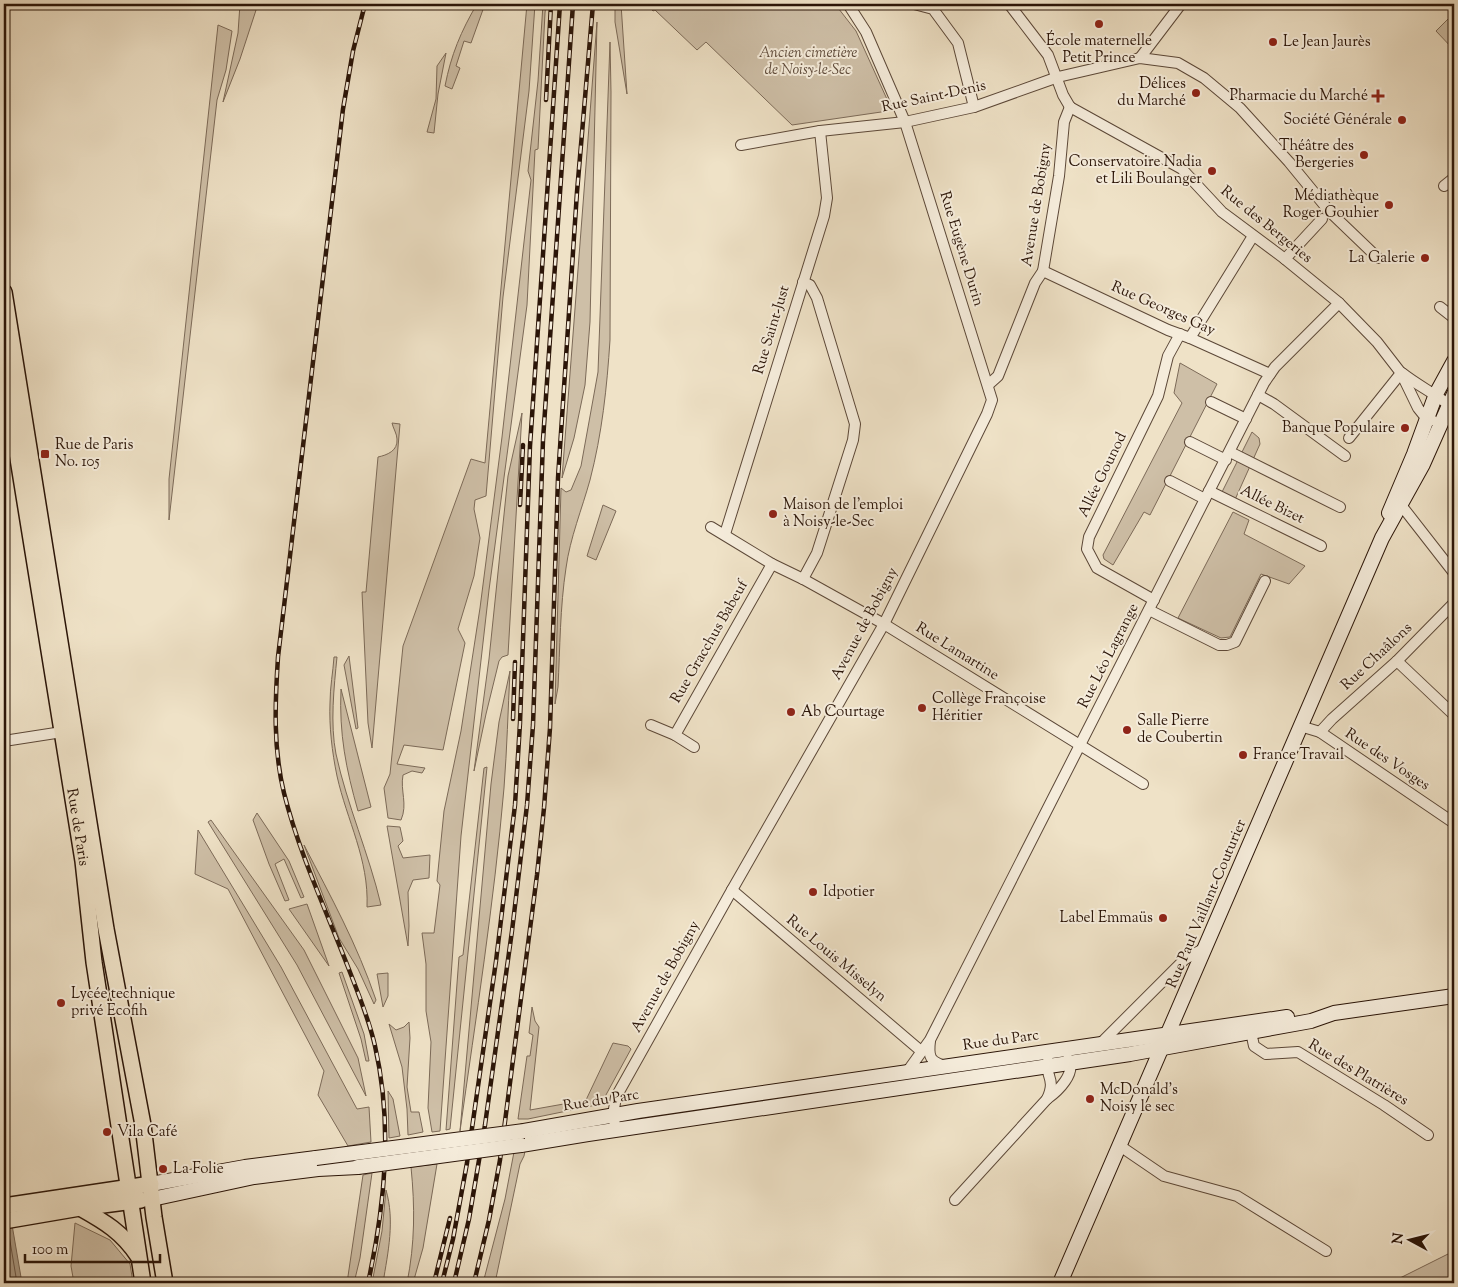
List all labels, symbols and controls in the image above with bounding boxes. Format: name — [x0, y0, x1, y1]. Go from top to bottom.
marker: École maternelle Petit Prince — [1093, 18, 1105, 30]
place label: École maternelle Petit Prince — [1046, 30, 1152, 69]
place label: Le Jean Jaurès — [1283, 32, 1371, 53]
marker: Le Jean Jaurès — [1267, 36, 1279, 48]
park label: Ancien cimetière de Noisy-le-Sec — [759, 43, 857, 81]
place label: Délices du Marché — [1117, 74, 1186, 112]
street label: Rue Saint-Denis — [880, 76, 988, 118]
place label: Pharmacie du Marché — [1230, 86, 1368, 107]
marker: Délices du Marché — [1190, 87, 1202, 99]
marker: Pharmacie du Marché — [1372, 90, 1384, 102]
place label: Société Générale — [1283, 110, 1392, 131]
marker: Société Générale — [1396, 114, 1408, 126]
place label: Théâtre des Bergeries — [1279, 136, 1354, 174]
street label: Avenue de Bobigny — [1017, 141, 1057, 268]
marker: Théâtre des Bergeries — [1358, 149, 1370, 161]
place label: Conservatoire Nadia et Lili Boulanger — [1069, 152, 1202, 190]
marker: Conservatoire Nadia et Lili Boulanger — [1206, 165, 1218, 177]
street label: Rue des Bergeries — [1216, 181, 1316, 269]
place label: Médiathèque Roger Gouhier — [1283, 186, 1379, 224]
street label: Rue Eugène Durin — [934, 189, 989, 309]
marker: Médiathèque Roger Gouhier — [1383, 199, 1395, 211]
place label: La Galerie — [1349, 248, 1415, 269]
marker: La Galerie — [1419, 252, 1431, 264]
street label: Rue Georges Gay — [1108, 277, 1219, 342]
street label: Rue Saint-Just — [749, 283, 795, 377]
place label: Banque Populaire — [1282, 418, 1395, 439]
marker: Banque Populaire — [1399, 422, 1411, 434]
street label: Allée Gounod — [1073, 429, 1133, 521]
place label: Rue de Paris No. 105 — [55, 435, 134, 473]
marker: Rue de Paris No. 105 — [39, 448, 51, 460]
street label: Allée Bizet — [1236, 480, 1308, 530]
place label: Maison de l'emploi à Noisy-le-Sec — [783, 495, 903, 533]
marker: Maison de l'emploi à Noisy-le-Sec — [767, 508, 779, 520]
street label: Avenue de Bobigny — [826, 563, 904, 684]
street label: Rue Gracchus Babeuf — [666, 576, 754, 707]
street label: Rue Léo Lagrange — [1074, 600, 1144, 712]
street label: Rue Lamartine — [911, 618, 1003, 686]
street label: Rue Chaâlons — [1337, 618, 1417, 696]
place label: Collège Françoise Héritier — [932, 689, 1046, 727]
place label: Ab Courtage — [801, 702, 885, 723]
marker: Collège Françoise Héritier — [916, 702, 928, 714]
marker: Ab Courtage — [785, 706, 797, 718]
place label: Salle Pierre de Coubertin — [1137, 711, 1223, 749]
marker: Salle Pierre de Coubertin — [1121, 724, 1133, 736]
street label: Rue des Vosges — [1340, 724, 1434, 796]
place label: France Travail — [1253, 745, 1344, 766]
marker: France Travail — [1237, 749, 1249, 761]
street label: Rue de Paris — [61, 787, 94, 867]
street label: Rue Paul Vaillant-Couturier — [1162, 816, 1252, 992]
place label: Idpotier — [823, 882, 875, 903]
marker: Idpotier — [807, 886, 819, 898]
place label: Label Emmaüs — [1060, 908, 1153, 929]
street label: Rue Louis Misselyn — [781, 911, 891, 1007]
marker: Label Emmaüs — [1157, 912, 1169, 924]
street label: Avenue de Bobigny — [627, 917, 706, 1037]
place label: Lycée technique privé Ecofih — [71, 984, 175, 1022]
marker: Lycée technique privé Ecofih — [55, 997, 67, 1009]
street label: Rue du Parc — [962, 1025, 1041, 1057]
street label: Rue des Platrières — [1304, 1035, 1412, 1111]
place label: McDonald's Noisy le sec — [1100, 1080, 1178, 1118]
street label: Rue du Parc — [561, 1085, 641, 1117]
marker: McDonald's Noisy le sec — [1084, 1093, 1096, 1105]
place label: Vila Café — [117, 1122, 177, 1143]
marker: Vila Café — [101, 1126, 113, 1138]
place label: La Folie — [173, 1159, 224, 1180]
marker: La Folie — [157, 1163, 169, 1175]
north arrow — [1386, 1214, 1436, 1264]
scale bar — [25, 1232, 160, 1264]
text: N — [1388, 1232, 1410, 1245]
text: 100 m — [32, 1240, 69, 1261]

